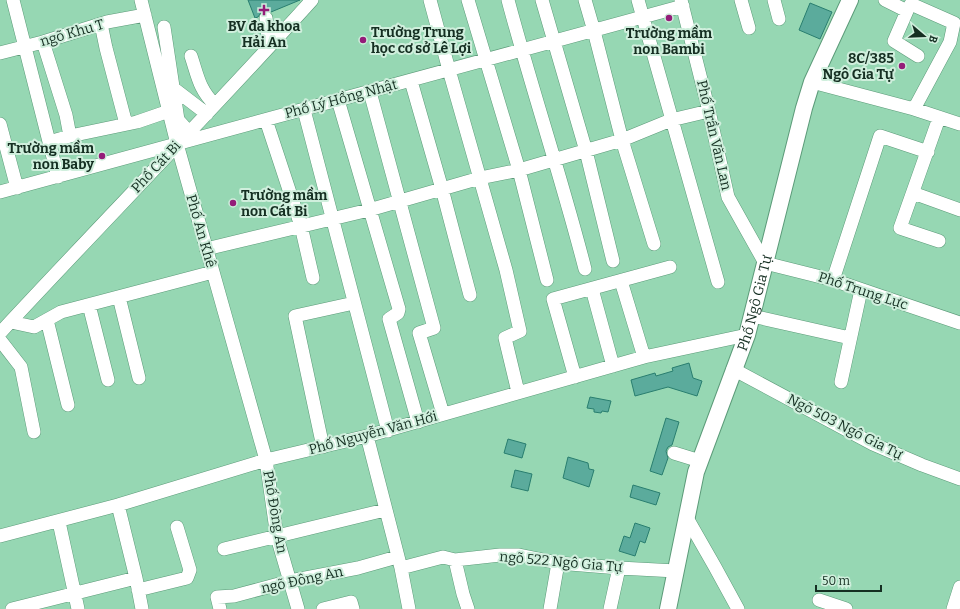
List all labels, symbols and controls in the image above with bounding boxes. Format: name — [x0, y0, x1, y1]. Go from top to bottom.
marker: BV đa khoa Hải An — [258, 4, 270, 16]
marker: Trường mầm non Bambi — [664, 13, 674, 23]
street label: ngõ Khu T — [38, 16, 106, 50]
north arrow — [904, 16, 944, 56]
place label: BV đa khoa Hải An — [228, 18, 300, 51]
place label: Trường Trung học cơ sở Lê Lợi — [371, 24, 472, 57]
place label: Trường mầm non Bambi — [626, 24, 713, 58]
text: B — [926, 34, 940, 45]
marker: Trường Trung học cơ sở Lê Lợi — [358, 35, 368, 45]
place label: 8C/385 Ngô Gia Tự — [823, 50, 895, 83]
marker: 8C/385 Ngô Gia Tự — [897, 61, 907, 71]
street label: Phố Lý Hồng Nhật — [283, 75, 399, 122]
street label: Phố Trần Văn Lan — [693, 78, 736, 192]
street label: Phố Cát Bi — [127, 137, 184, 197]
place label: Trường mầm non Baby — [8, 139, 95, 173]
marker: Trường mầm non Baby — [97, 151, 107, 161]
place label: Trường mầm non Cát Bi — [241, 186, 328, 220]
street label: Phố An Khê — [182, 192, 221, 270]
marker: Trường mầm non Cát Bi — [228, 198, 238, 208]
street label: Phố Ngô Gia Tự — [733, 253, 775, 353]
street label: Phố Trung Lực — [816, 268, 910, 314]
street label: Ngõ 503 Ngô Gia Tự — [784, 390, 906, 464]
street label: Phố Nguyễn Văn Hới — [307, 407, 439, 458]
street label: Phố Đông An — [259, 469, 292, 555]
street label: ngõ 522 Ngô Gia Tự — [499, 548, 623, 576]
street label: ngõ Đông An — [259, 563, 345, 597]
scale bar — [816, 567, 881, 593]
text: 50 m — [822, 574, 851, 588]

